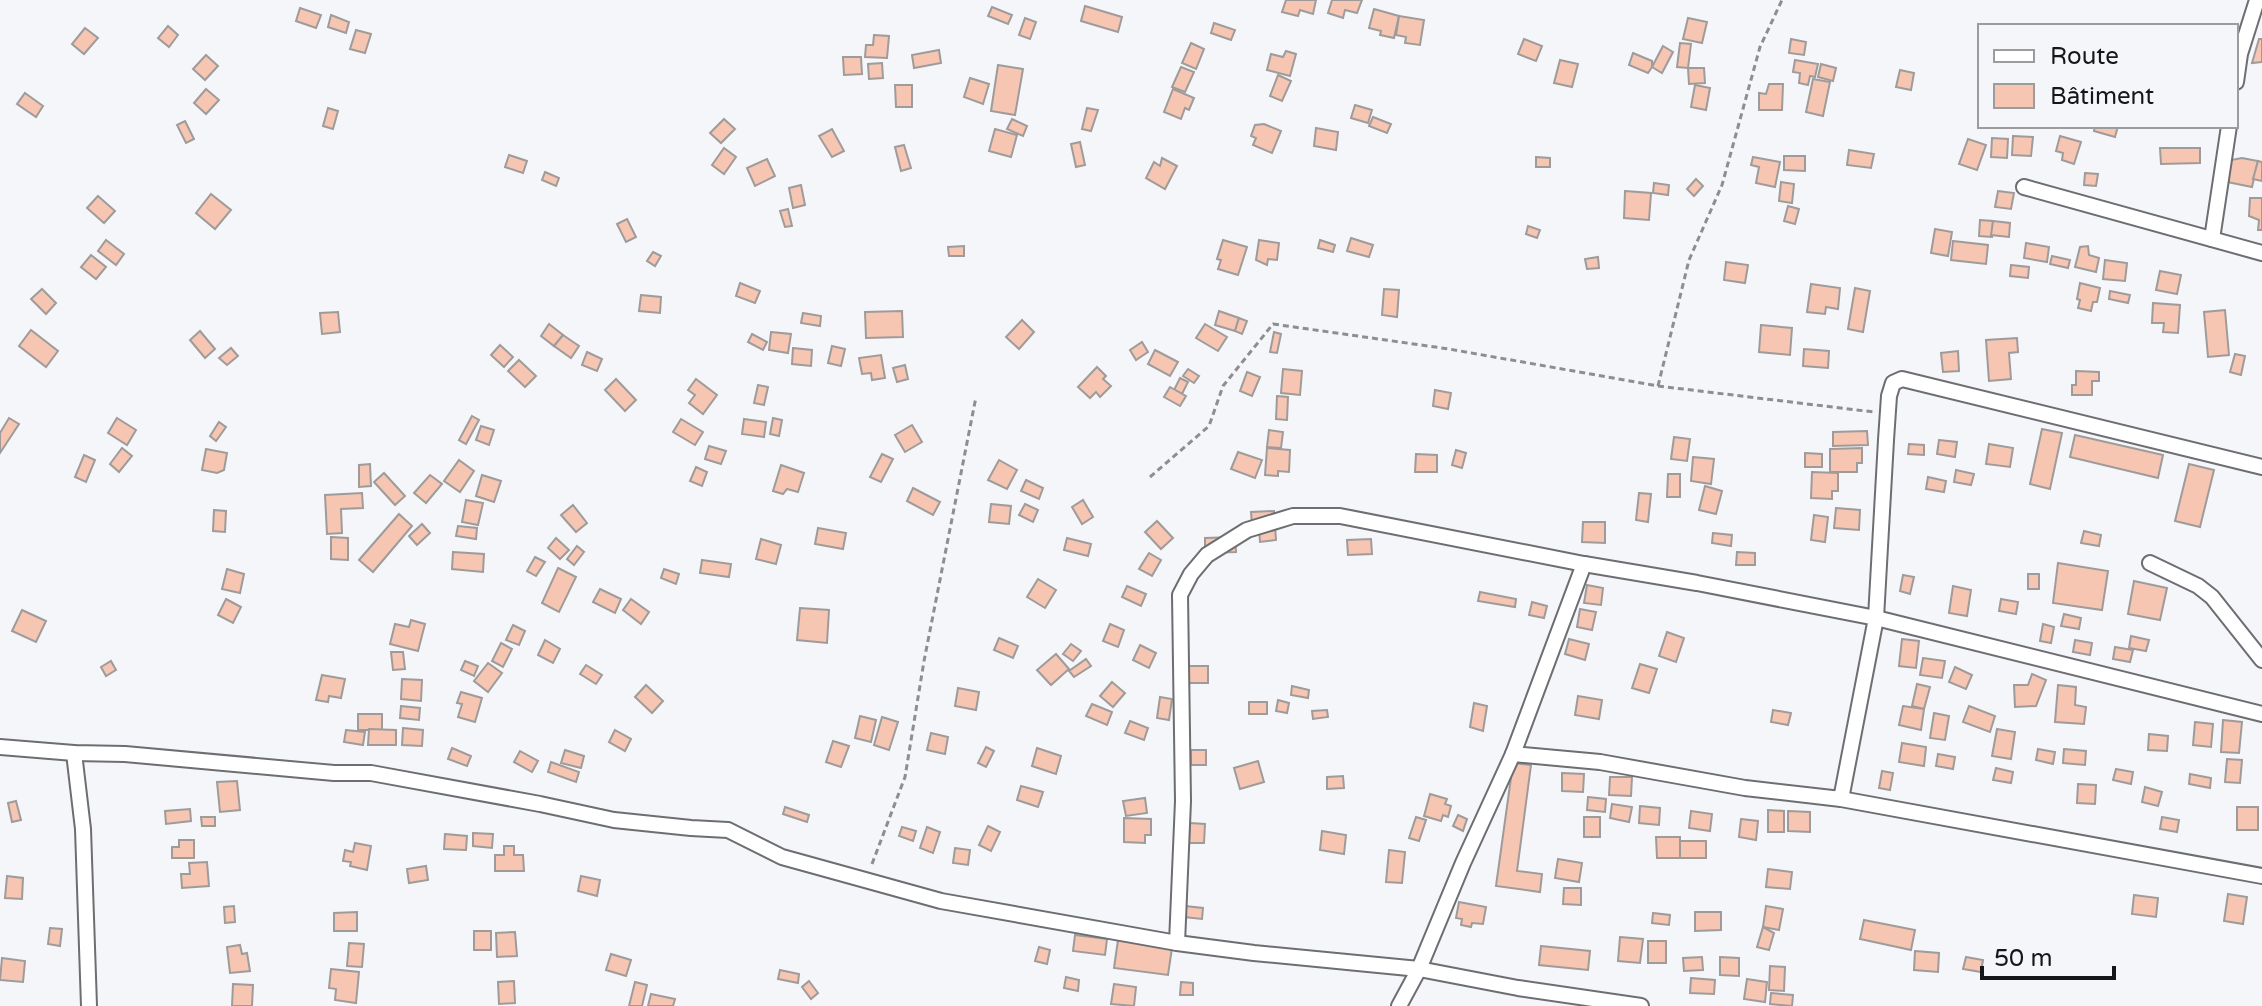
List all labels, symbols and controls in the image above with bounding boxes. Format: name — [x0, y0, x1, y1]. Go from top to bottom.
legend — [1978, 24, 2238, 128]
text: Route — [2050, 42, 2119, 71]
text: Bâtiment — [2050, 82, 2154, 111]
scale bar — [1982, 930, 2114, 980]
text: 50 m — [1994, 944, 2052, 973]

